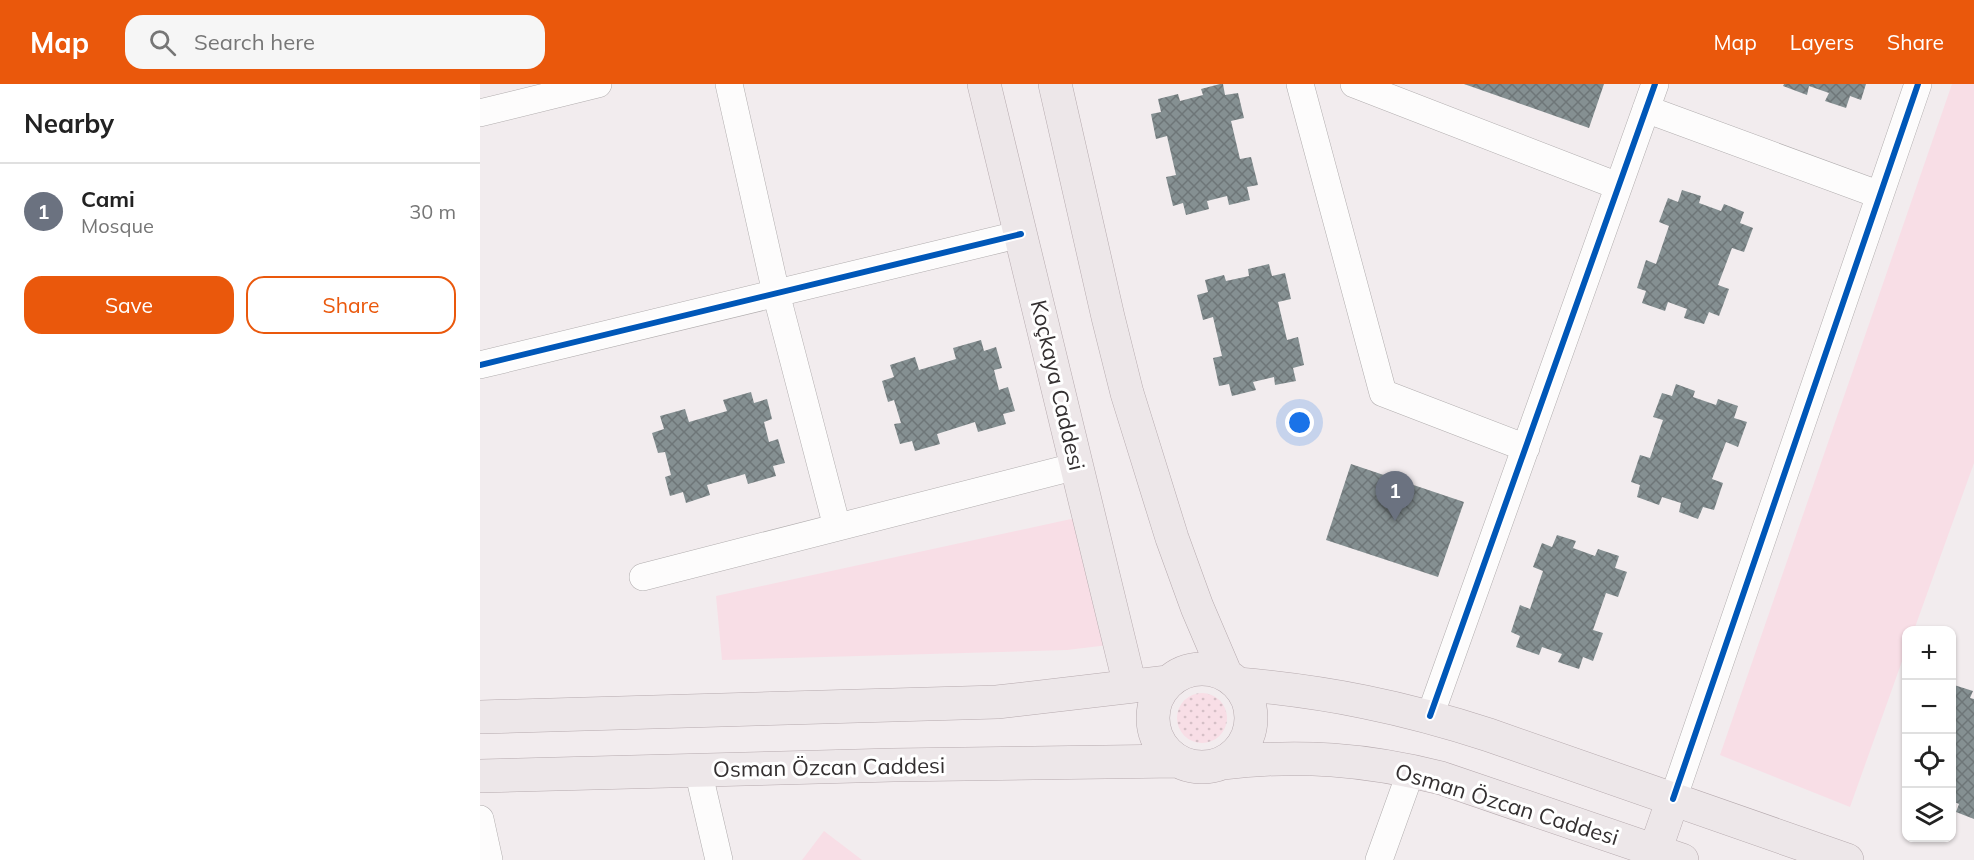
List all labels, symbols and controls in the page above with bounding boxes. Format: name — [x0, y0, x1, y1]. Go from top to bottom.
search box — [125, 15, 545, 69]
text: Map — [30, 25, 89, 60]
icon: search — [146, 26, 179, 59]
text: Search here — [194, 28, 315, 56]
text: Map — [1714, 29, 1757, 55]
text: Layers — [1790, 29, 1854, 55]
text: Share — [1887, 29, 1944, 55]
text: Nearby — [24, 107, 114, 140]
text: Cami — [81, 185, 135, 213]
text: 1 — [38, 199, 50, 224]
text: 30 m — [409, 199, 456, 224]
text: Mosque — [81, 213, 154, 238]
button: Save — [24, 276, 234, 334]
button: Share — [246, 276, 456, 334]
street label: Koçkaya Caddesi — [1025, 297, 1091, 473]
your location — [1285, 408, 1314, 437]
pin: 1 — [1376, 472, 1414, 521]
map controls — [1902, 626, 1956, 842]
button: + — [1902, 626, 1956, 680]
button: − — [1902, 680, 1956, 734]
button: locate — [1902, 734, 1956, 788]
street label: Osman Özcan Caddesi — [713, 751, 945, 783]
street label: Osman Özcan Caddesi — [1392, 757, 1622, 851]
button: layers — [1902, 788, 1956, 842]

